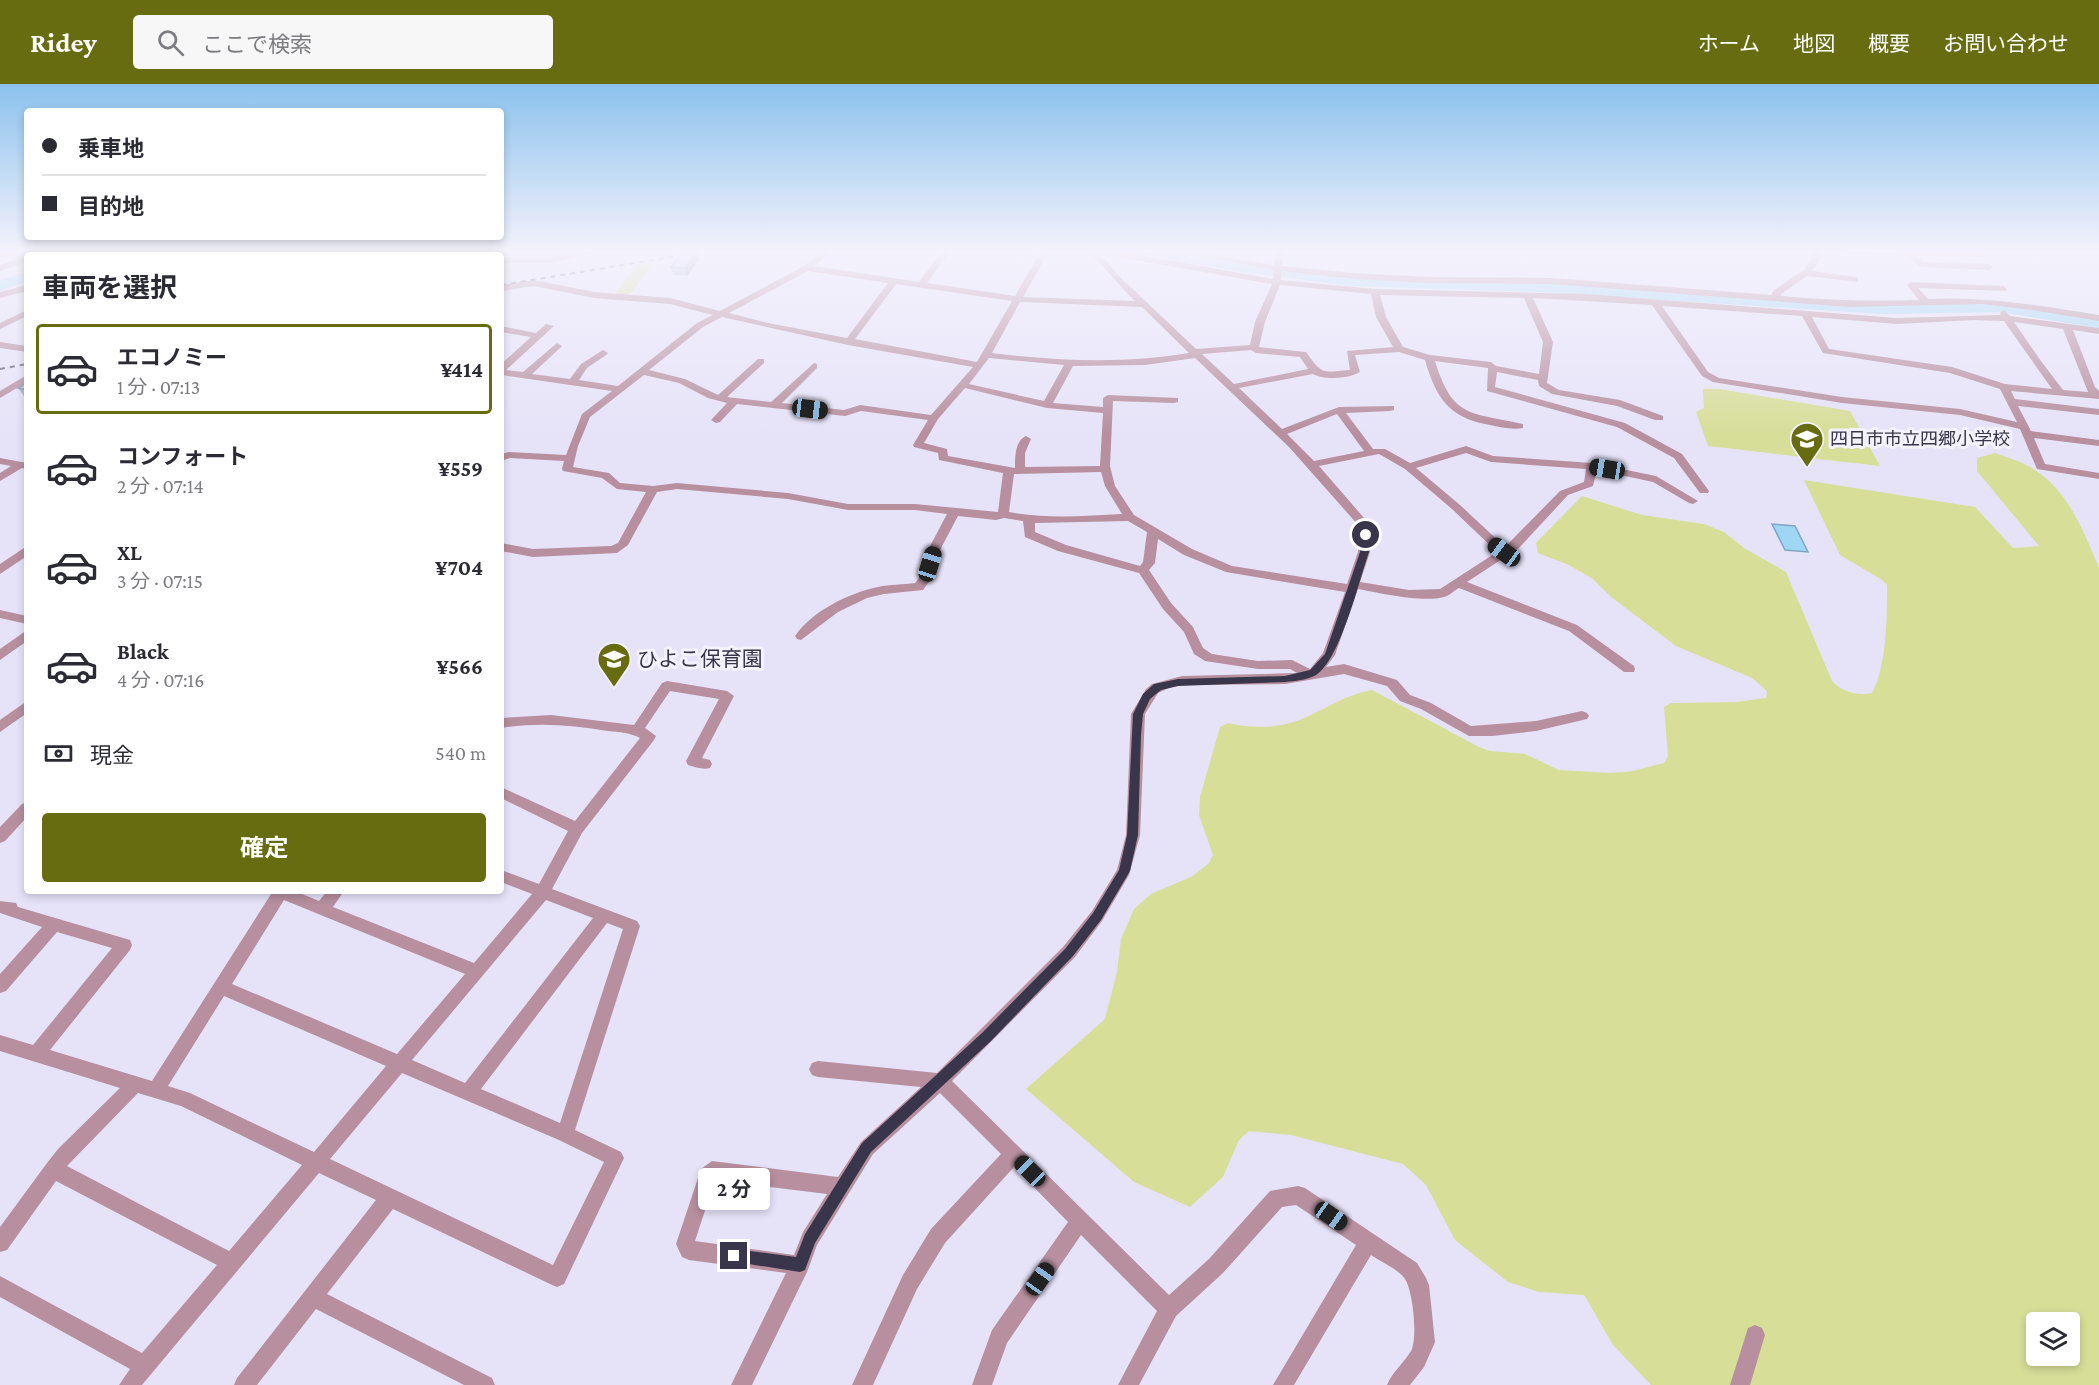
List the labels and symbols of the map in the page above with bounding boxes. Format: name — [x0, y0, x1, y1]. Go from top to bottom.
car — [791, 398, 829, 420]
school or university icon: 四日市市立四郷小学校 — [1789, 421, 1825, 468]
place label: 四日市市立四郷小学校 — [1830, 429, 2010, 449]
car — [1588, 457, 1626, 481]
route start — [1352, 521, 1379, 548]
car — [1484, 534, 1524, 570]
car — [916, 544, 944, 584]
school or university icon: ひよこ保育園 — [596, 641, 632, 688]
place label: ひよこ保育園 — [637, 647, 763, 671]
car — [1011, 1152, 1049, 1190]
callout: 2 分 — [698, 1169, 770, 1211]
car — [1311, 1198, 1351, 1234]
route end — [720, 1242, 747, 1269]
car — [1022, 1259, 1058, 1299]

